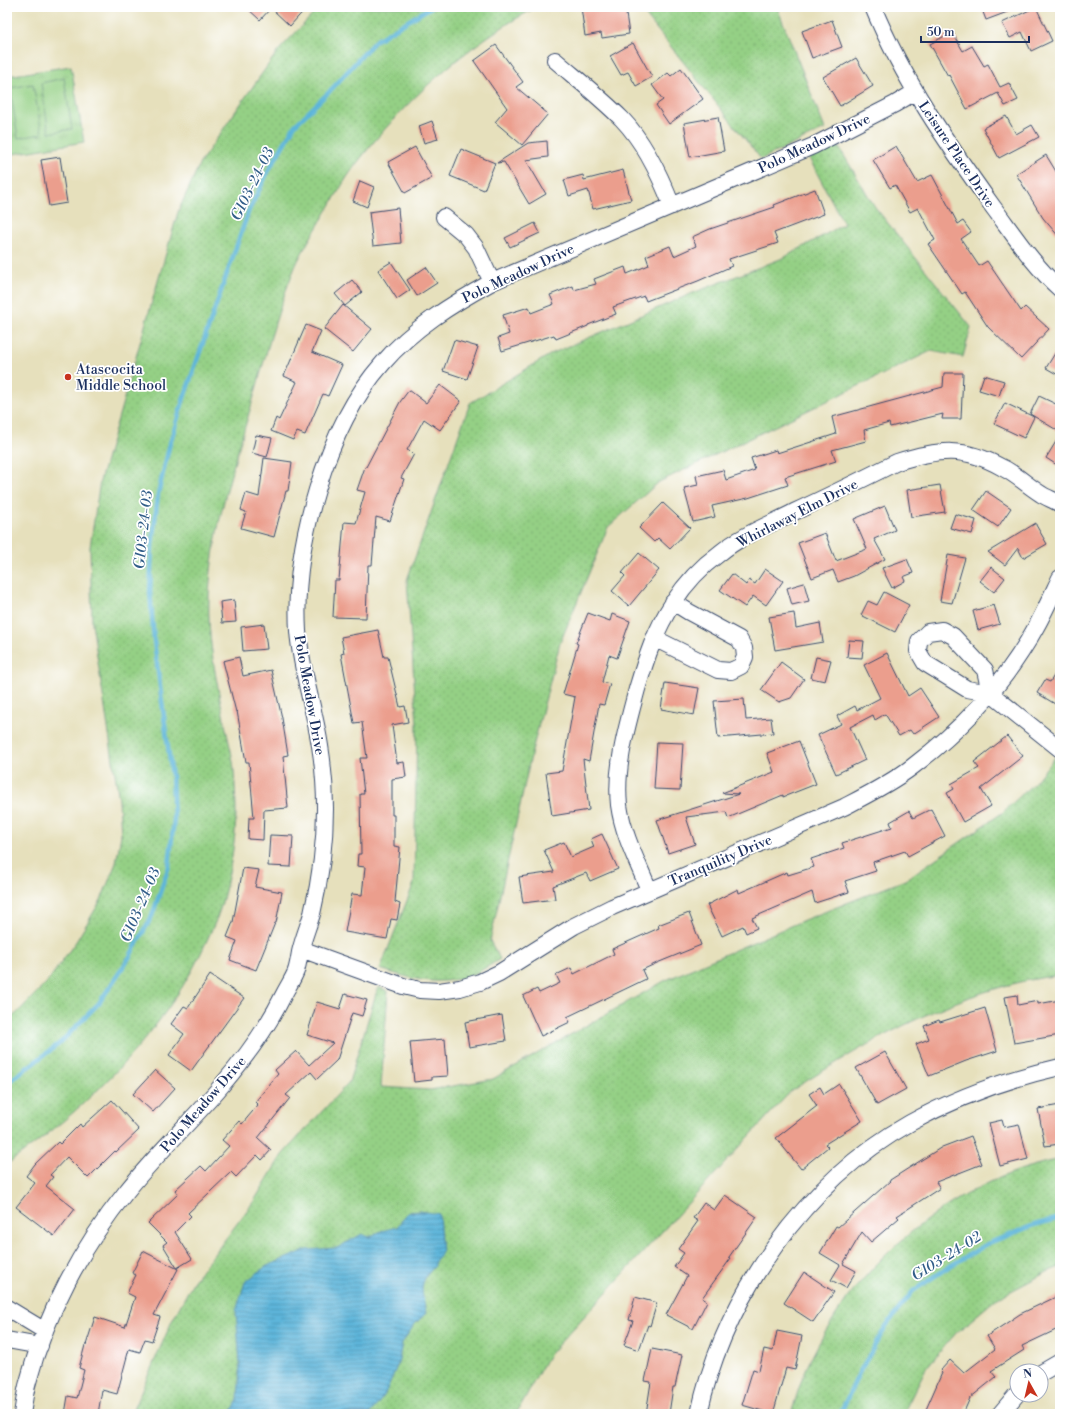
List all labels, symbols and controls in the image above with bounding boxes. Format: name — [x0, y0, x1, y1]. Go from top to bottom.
scale bar — [921, 18, 1029, 44]
text: 50 m — [927, 25, 955, 40]
street label: Leisure Place Drive — [914, 98, 998, 211]
street label: Polo Meadow Drive — [755, 110, 873, 178]
water label: G103-24-03 — [227, 144, 279, 224]
street label: Polo Meadow Drive — [459, 240, 577, 308]
place label: Atascocita Middle School — [75, 361, 166, 395]
marker: Atascocita Middle School — [63, 372, 73, 382]
street label: Whirlaway Elm Drive — [733, 476, 861, 553]
water label: G103-24-03 — [130, 489, 157, 570]
street label: Polo Meadow Drive — [290, 634, 328, 757]
street label: Tranquility Drive — [666, 831, 775, 891]
water label: G103-24-03 — [116, 864, 165, 945]
street label: Polo Meadow Drive — [157, 1053, 250, 1156]
water label: G103-24-02 — [908, 1227, 986, 1285]
north arrow — [1009, 1363, 1049, 1403]
text: N — [1022, 1367, 1033, 1382]

